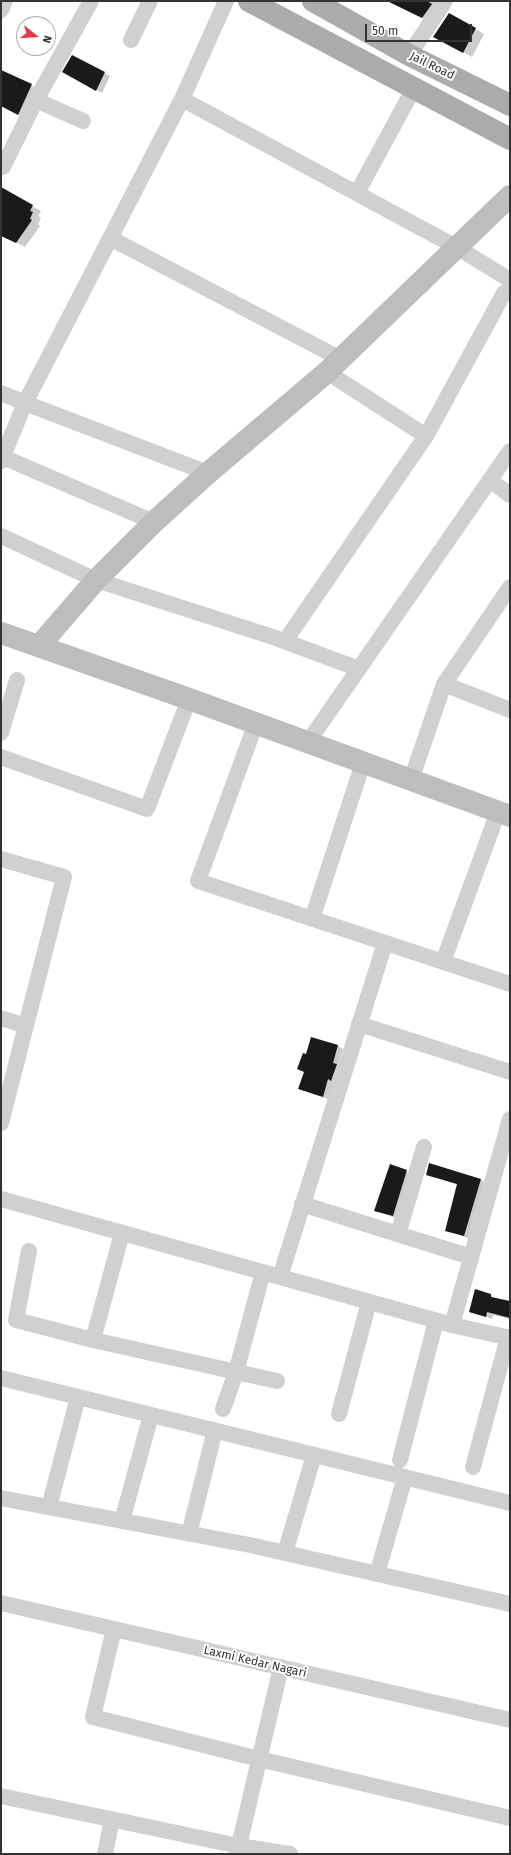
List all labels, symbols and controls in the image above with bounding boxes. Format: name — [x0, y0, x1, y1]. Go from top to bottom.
north arrow — [16, 16, 56, 56]
scale bar — [367, 16, 474, 42]
text: 50 m — [372, 24, 398, 38]
text: N — [40, 34, 54, 45]
street label: Jail Road — [407, 49, 457, 83]
street label: Laxmi Kedar Nagari — [202, 1643, 308, 1681]

